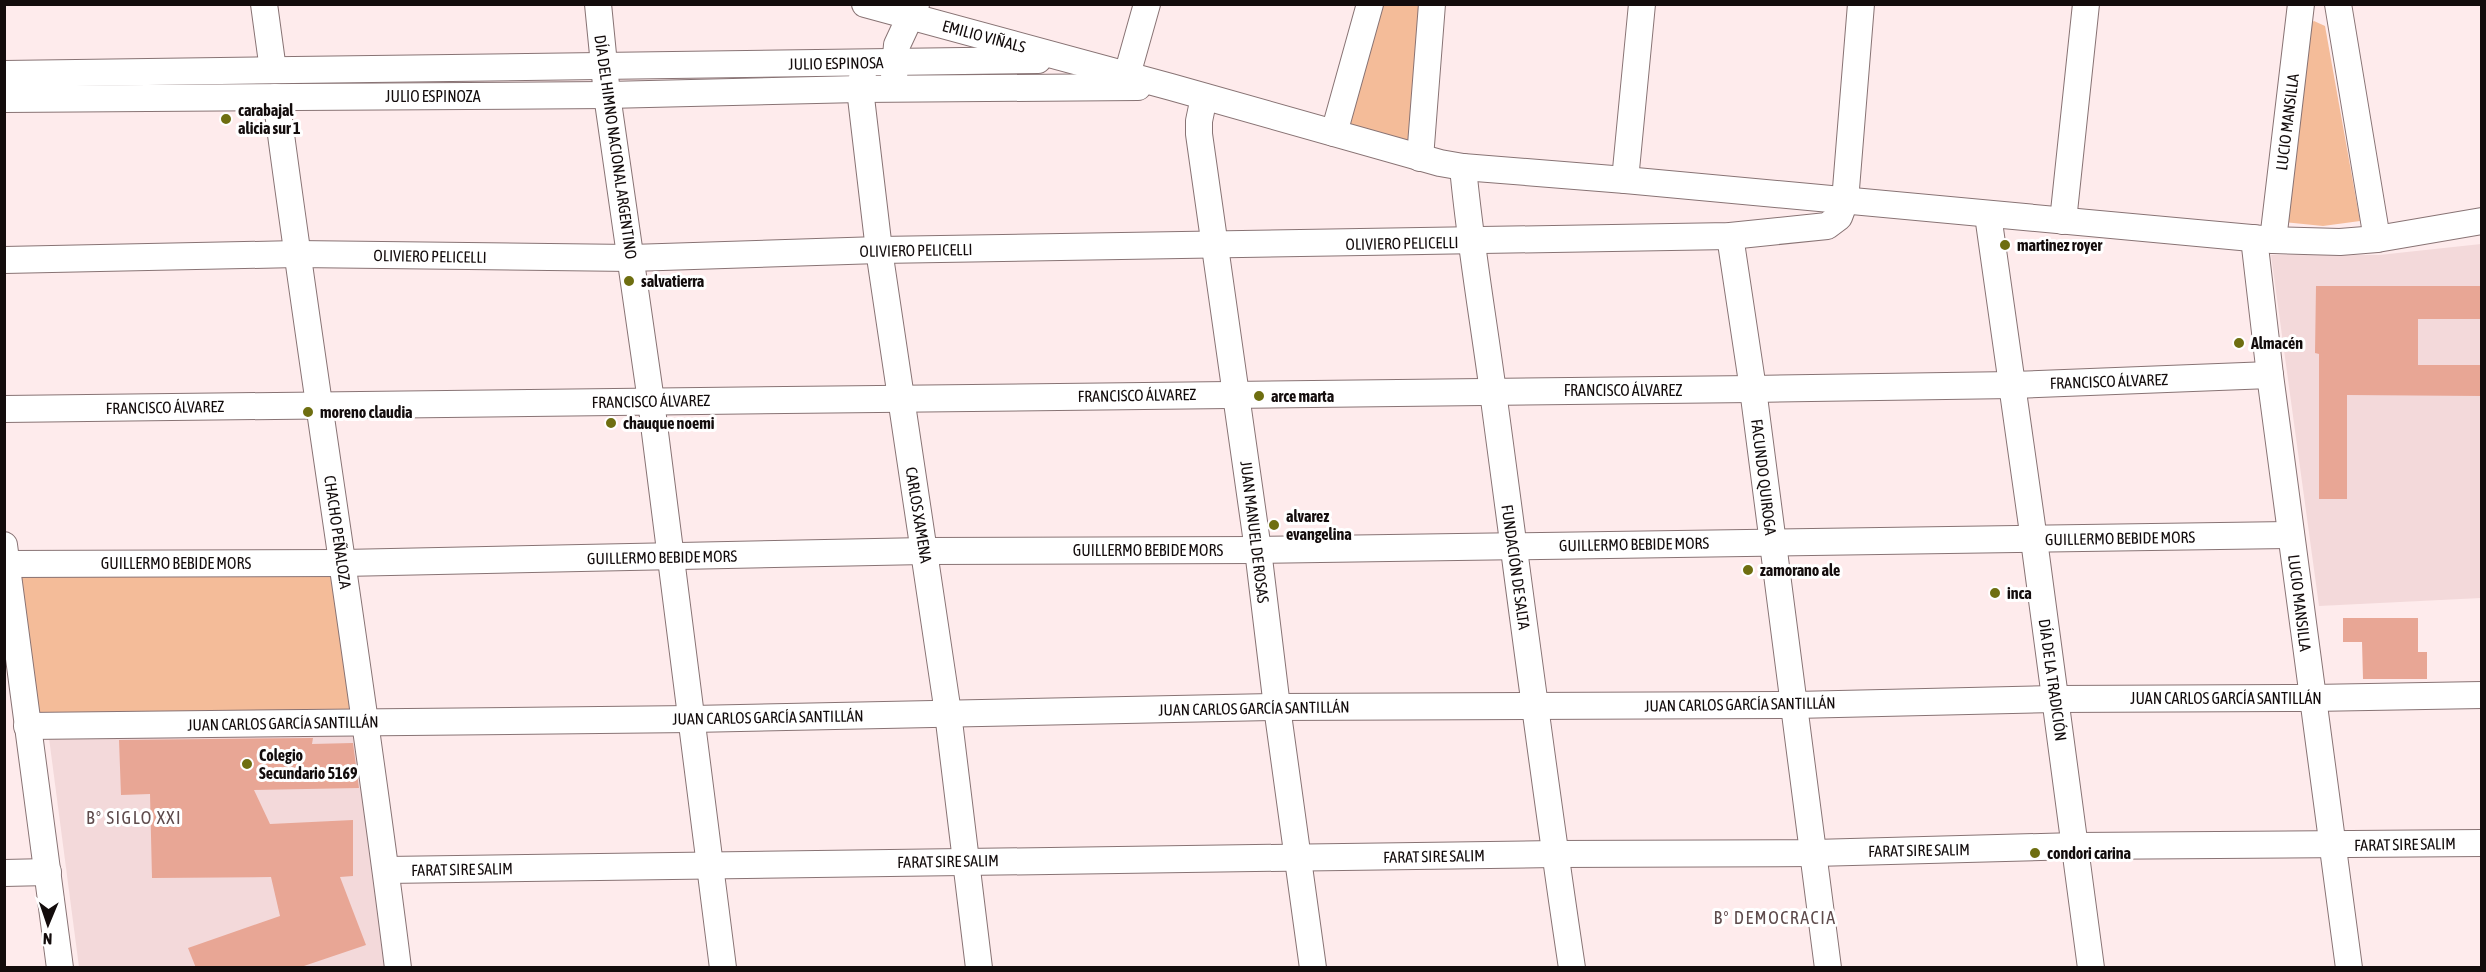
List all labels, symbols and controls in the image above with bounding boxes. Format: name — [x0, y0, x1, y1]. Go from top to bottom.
street label: EMILIO VIÑALS — [940, 16, 1028, 56]
street label: DÍA DEL HIMNO NACIONAL ARGENTINO — [591, 34, 641, 260]
street label: JULIO ESPINOSA — [788, 53, 884, 73]
street label: LUCIO MANSILLA — [2272, 72, 2302, 171]
street label: JULIO ESPINOZA — [385, 87, 481, 105]
place label: carabajal alicia sur 1 — [238, 101, 301, 137]
marker: carabajal alicia sur 1 — [219, 112, 233, 126]
street label: OLIVIERO PELICELLI — [1345, 233, 1459, 253]
place label: martinez royer — [2017, 236, 2103, 254]
marker: martinez royer — [1998, 238, 2012, 252]
street label: OLIVIERO PELICELLI — [859, 240, 973, 260]
street label: OLIVIERO PELICELLI — [373, 246, 487, 266]
place label: salvatierra — [641, 272, 704, 290]
marker: salvatierra — [622, 274, 636, 288]
place label: Almacén — [2250, 334, 2303, 352]
marker: Almacén — [2232, 336, 2246, 350]
street label: FRANCISCO ÁLVAREZ — [2049, 370, 2169, 392]
street label: FRANCISCO ÁLVAREZ — [1564, 381, 1682, 399]
street label: FRANCISCO ÁLVAREZ — [1078, 385, 1196, 405]
place label: arce marta — [1271, 387, 1334, 405]
marker: arce marta — [1252, 389, 1266, 403]
street label: FRANCISCO ÁLVAREZ — [592, 391, 710, 411]
street label: FRANCISCO ÁLVAREZ — [106, 397, 224, 417]
place label: moreno claudia — [320, 403, 413, 421]
marker: moreno claudia — [301, 405, 315, 419]
place label: chauque noemi — [623, 414, 715, 432]
marker: chauque noemi — [604, 416, 618, 430]
street label: FACUNDO QUIROGA — [1748, 418, 1780, 536]
street label: JUAN MANUEL DE ROSAS — [1237, 460, 1273, 604]
street label: CARLOS XAMENA — [903, 466, 936, 564]
street label: CHACHO PEÑALOZA — [321, 474, 355, 590]
street label: FUNDACIÓN DE SALTA — [1498, 503, 1534, 631]
place label: alvarez evangelina — [1286, 507, 1352, 543]
marker: alvarez evangelina — [1267, 518, 1281, 532]
street label: GUILLERMO BEBIDE MORS — [2045, 528, 2196, 548]
street label: GUILLERMO BEBIDE MORS — [1559, 534, 1710, 554]
street label: GUILLERMO BEBIDE MORS — [1073, 541, 1223, 559]
street label: GUILLERMO BEBIDE MORS — [587, 547, 738, 567]
street label: GUILLERMO BEBIDE MORS — [101, 554, 251, 572]
street label: LUCIO MANSILLA — [2285, 554, 2315, 653]
place label: zamorano ale — [1760, 561, 1840, 579]
marker: zamorano ale — [1741, 563, 1755, 577]
place label: inca — [2007, 584, 2032, 602]
marker: inca — [1988, 586, 2002, 600]
street label: DÍA DE LA TRADICIÓN — [2036, 618, 2070, 742]
street label: JUAN CARLOS GARCÍA SANTILLÁN — [2130, 689, 2322, 707]
street label: JUAN CARLOS GARCÍA SANTILLÁN — [1644, 693, 1836, 715]
street label: JUAN CARLOS GARCÍA SANTILLÁN — [1158, 697, 1350, 719]
street label: JUAN CARLOS GARCÍA SANTILLÁN — [672, 706, 864, 728]
street label: JUAN CARLOS GARCÍA SANTILLÁN — [187, 712, 379, 734]
place label: Colegio Secundario 5169 — [259, 746, 358, 782]
marker: Colegio Secundario 5169 — [240, 757, 254, 771]
district label: B° SIGLO XXI — [86, 807, 182, 828]
street label: FARAT SIRE SALIM — [2354, 834, 2456, 854]
street label: FARAT SIRE SALIM — [1868, 840, 1970, 860]
place label: condori carina — [2047, 844, 2131, 862]
street label: FARAT SIRE SALIM — [1383, 846, 1485, 866]
marker: condori carina — [2028, 846, 2042, 860]
street label: FARAT SIRE SALIM — [897, 851, 999, 871]
street label: FARAT SIRE SALIM — [411, 859, 513, 879]
north arrow — [18, 894, 78, 954]
district label: B° DEMOCRACIA — [1713, 907, 1837, 928]
text: N — [42, 930, 53, 948]

